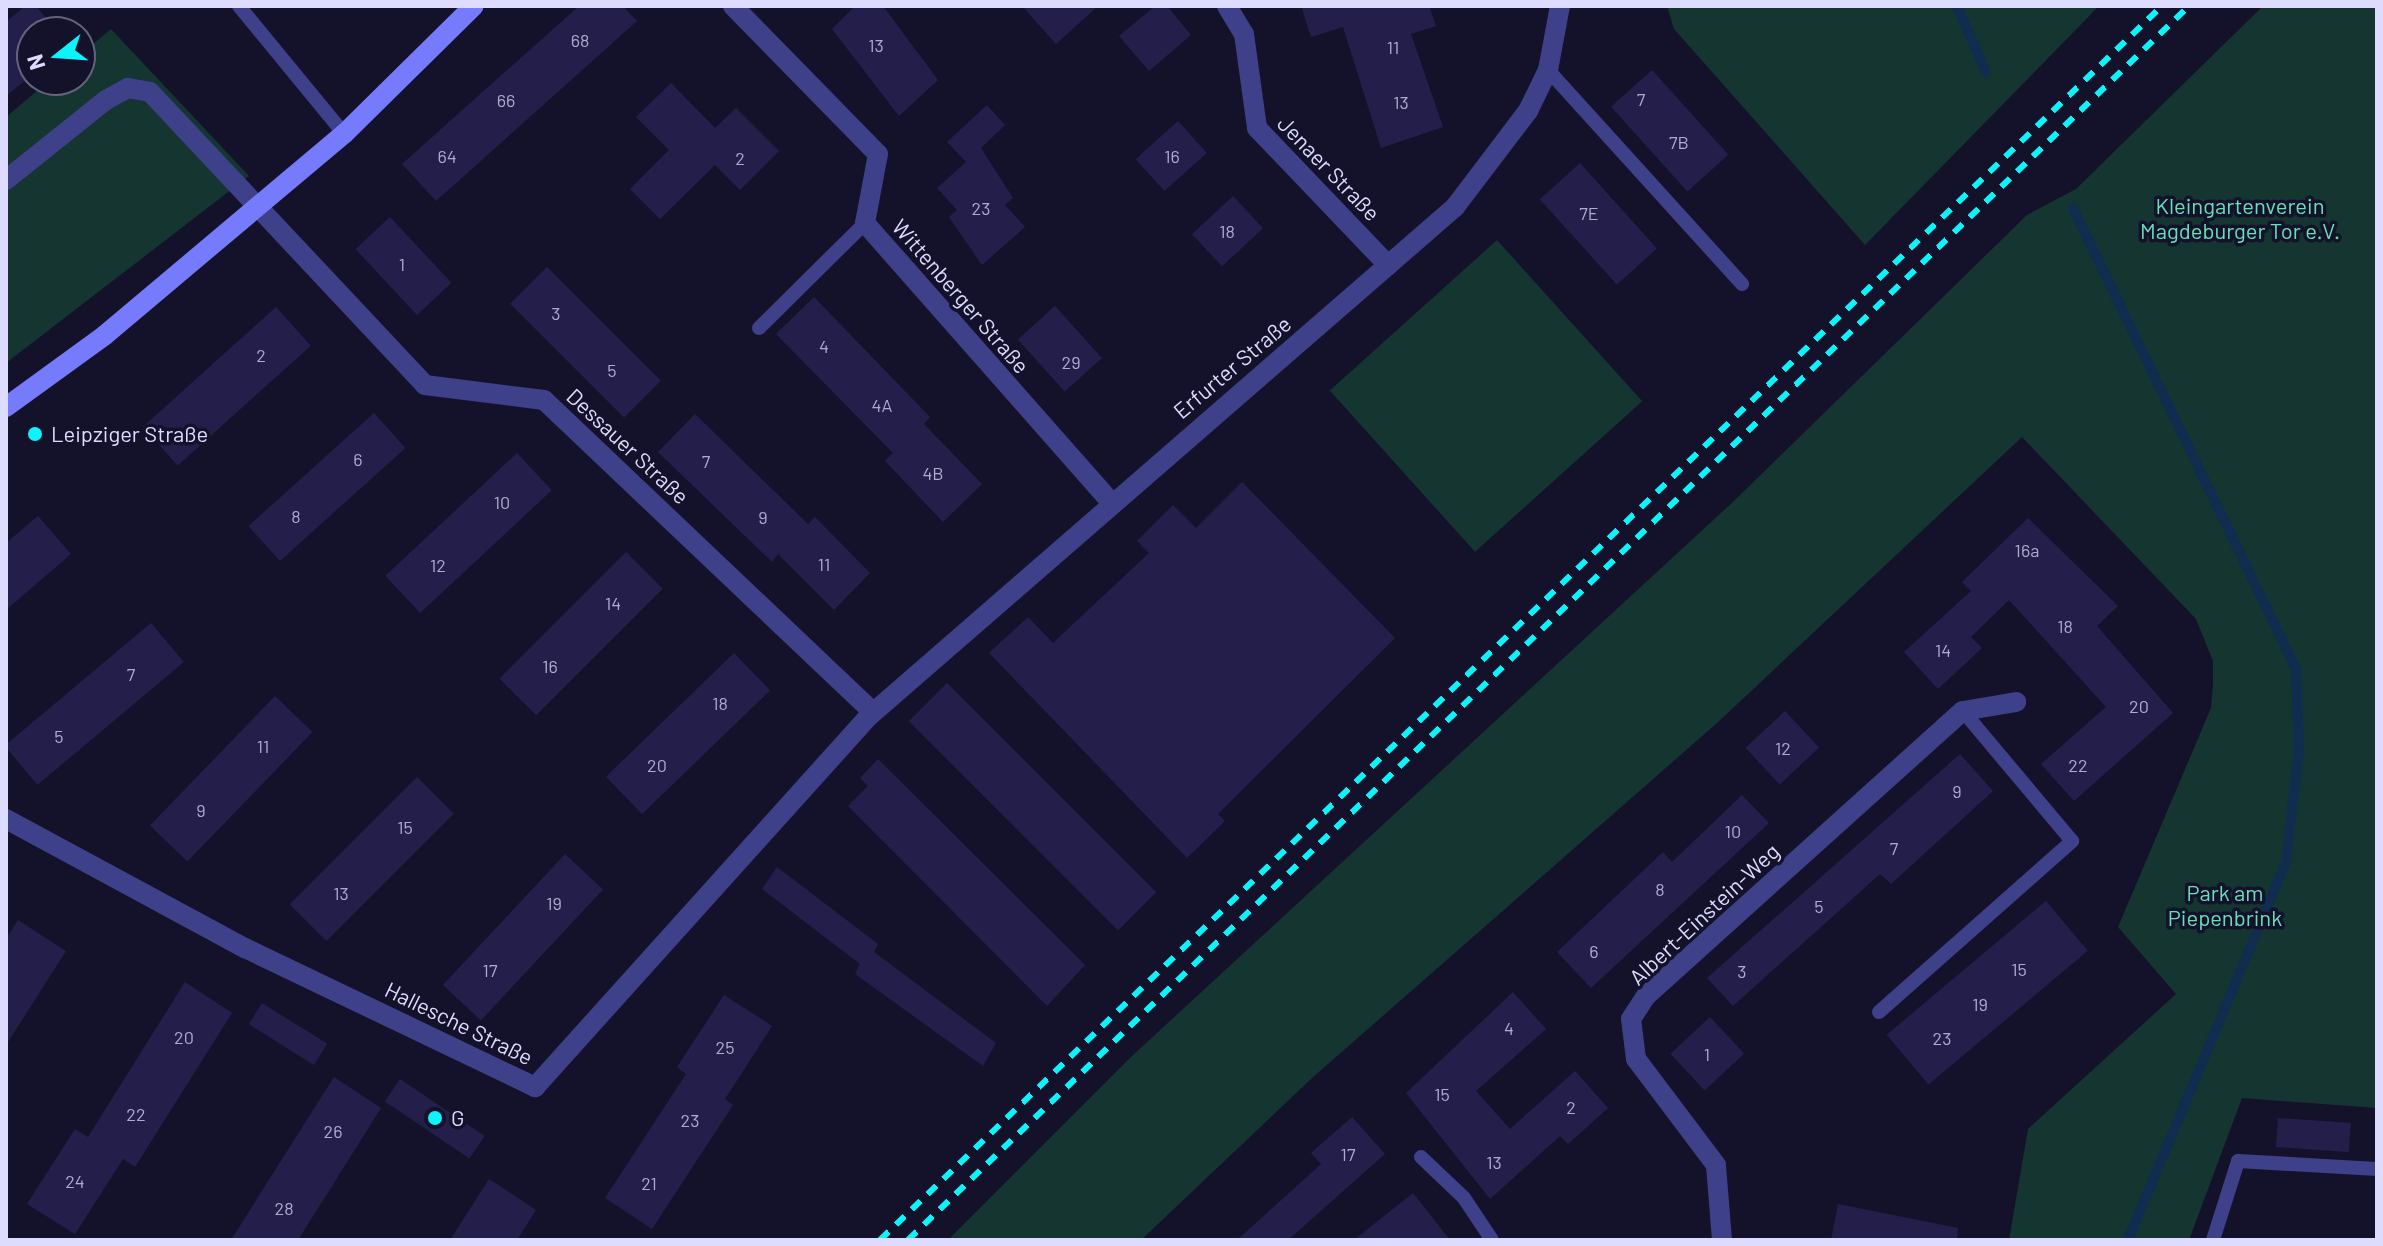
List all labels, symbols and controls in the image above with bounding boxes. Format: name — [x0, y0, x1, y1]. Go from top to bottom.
north arrow — [16, 16, 96, 96]
house number: 68 — [571, 29, 589, 51]
house number: 13 — [868, 34, 884, 56]
house number: 11 — [1387, 36, 1399, 58]
text: N — [20, 52, 50, 73]
house number: 7 — [1637, 88, 1645, 110]
house number: 66 — [497, 89, 515, 111]
house number: 13 — [1393, 91, 1409, 113]
street label: Jenaer Straße — [1272, 110, 1386, 226]
house number: 7B — [1669, 131, 1689, 153]
house number: 64 — [437, 145, 457, 167]
house number: 16 — [1164, 145, 1180, 167]
house number: 2 — [735, 147, 745, 169]
park label: Kleingartenverein Magdeburger Tor e.V. — [2140, 192, 2340, 244]
house number: 23 — [972, 197, 990, 219]
house number: 7E — [1579, 202, 1599, 224]
street label: Wittenberger Straße — [887, 214, 1035, 378]
house number: 18 — [1219, 220, 1235, 242]
house number: 1 — [399, 253, 405, 275]
house number: 3 — [551, 302, 561, 324]
street label: Erfurter Straße — [1168, 310, 1296, 424]
house number: 4 — [819, 335, 829, 357]
house number: 2 — [256, 344, 266, 366]
house number: 29 — [1061, 351, 1081, 373]
house number: 5 — [607, 359, 617, 381]
street label: Dessauer Straße — [562, 383, 694, 509]
house number: 4A — [872, 394, 892, 416]
place label: Leipziger Straße — [51, 421, 208, 447]
marker: Leipziger Straße — [26, 425, 44, 443]
house number: 6 — [353, 448, 363, 470]
house number: 7 — [702, 450, 710, 472]
house number: 4B — [922, 462, 944, 484]
house number: 10 — [494, 491, 510, 513]
house number: 8 — [291, 505, 301, 527]
house number: 9 — [758, 506, 768, 528]
house number: 16a — [2015, 539, 2039, 561]
house number: 11 — [818, 553, 830, 575]
house number: 12 — [430, 554, 446, 576]
house number: 14 — [605, 592, 621, 614]
house number: 18 — [2057, 615, 2073, 637]
house number: 14 — [1935, 639, 1951, 661]
house number: 16 — [542, 655, 558, 677]
house number: 7 — [127, 663, 135, 685]
house number: 18 — [712, 692, 728, 714]
house number: 20 — [2129, 695, 2149, 717]
house number: 5 — [54, 725, 64, 747]
house number: 11 — [257, 735, 269, 757]
house number: 12 — [1775, 737, 1791, 759]
house number: 20 — [647, 754, 667, 776]
house number: 22 — [2068, 754, 2088, 776]
house number: 9 — [1952, 780, 1962, 802]
house number: 9 — [196, 799, 206, 821]
house number: 15 — [397, 816, 413, 838]
house number: 10 — [1725, 820, 1741, 842]
house number: 7 — [1890, 837, 1898, 859]
street label: Albert-Einstein-Weg — [1624, 838, 1784, 990]
house number: 8 — [1655, 878, 1665, 900]
park label: Park am Piepenbrink — [2168, 879, 2282, 930]
house number: 13 — [333, 882, 349, 904]
house number: 19 — [546, 892, 562, 914]
house number: 5 — [1814, 895, 1824, 917]
house number: 6 — [1589, 940, 1599, 962]
house number: 15 — [2011, 958, 2027, 980]
house number: 17 — [483, 959, 497, 981]
house number: 3 — [1737, 960, 1747, 982]
street label: Hallesche Straße — [381, 976, 537, 1070]
house number: 19 — [1972, 993, 1988, 1015]
house number: 4 — [1504, 1017, 1514, 1039]
house number: 20 — [174, 1026, 194, 1048]
house number: 23 — [1933, 1027, 1951, 1049]
house number: 25 — [716, 1036, 734, 1058]
house number: 1 — [1704, 1043, 1710, 1065]
house number: 15 — [1434, 1083, 1450, 1105]
house number: 2 — [1566, 1096, 1576, 1118]
house number: 22 — [126, 1103, 146, 1125]
place label: G — [451, 1105, 464, 1131]
marker: G — [426, 1109, 444, 1127]
house number: 23 — [681, 1109, 699, 1131]
house number: 26 — [324, 1120, 342, 1142]
house number: 17 — [1341, 1143, 1355, 1165]
house number: 13 — [1486, 1151, 1502, 1173]
house number: 24 — [65, 1170, 85, 1192]
house number: 21 — [641, 1172, 657, 1194]
house number: 28 — [274, 1197, 294, 1219]

